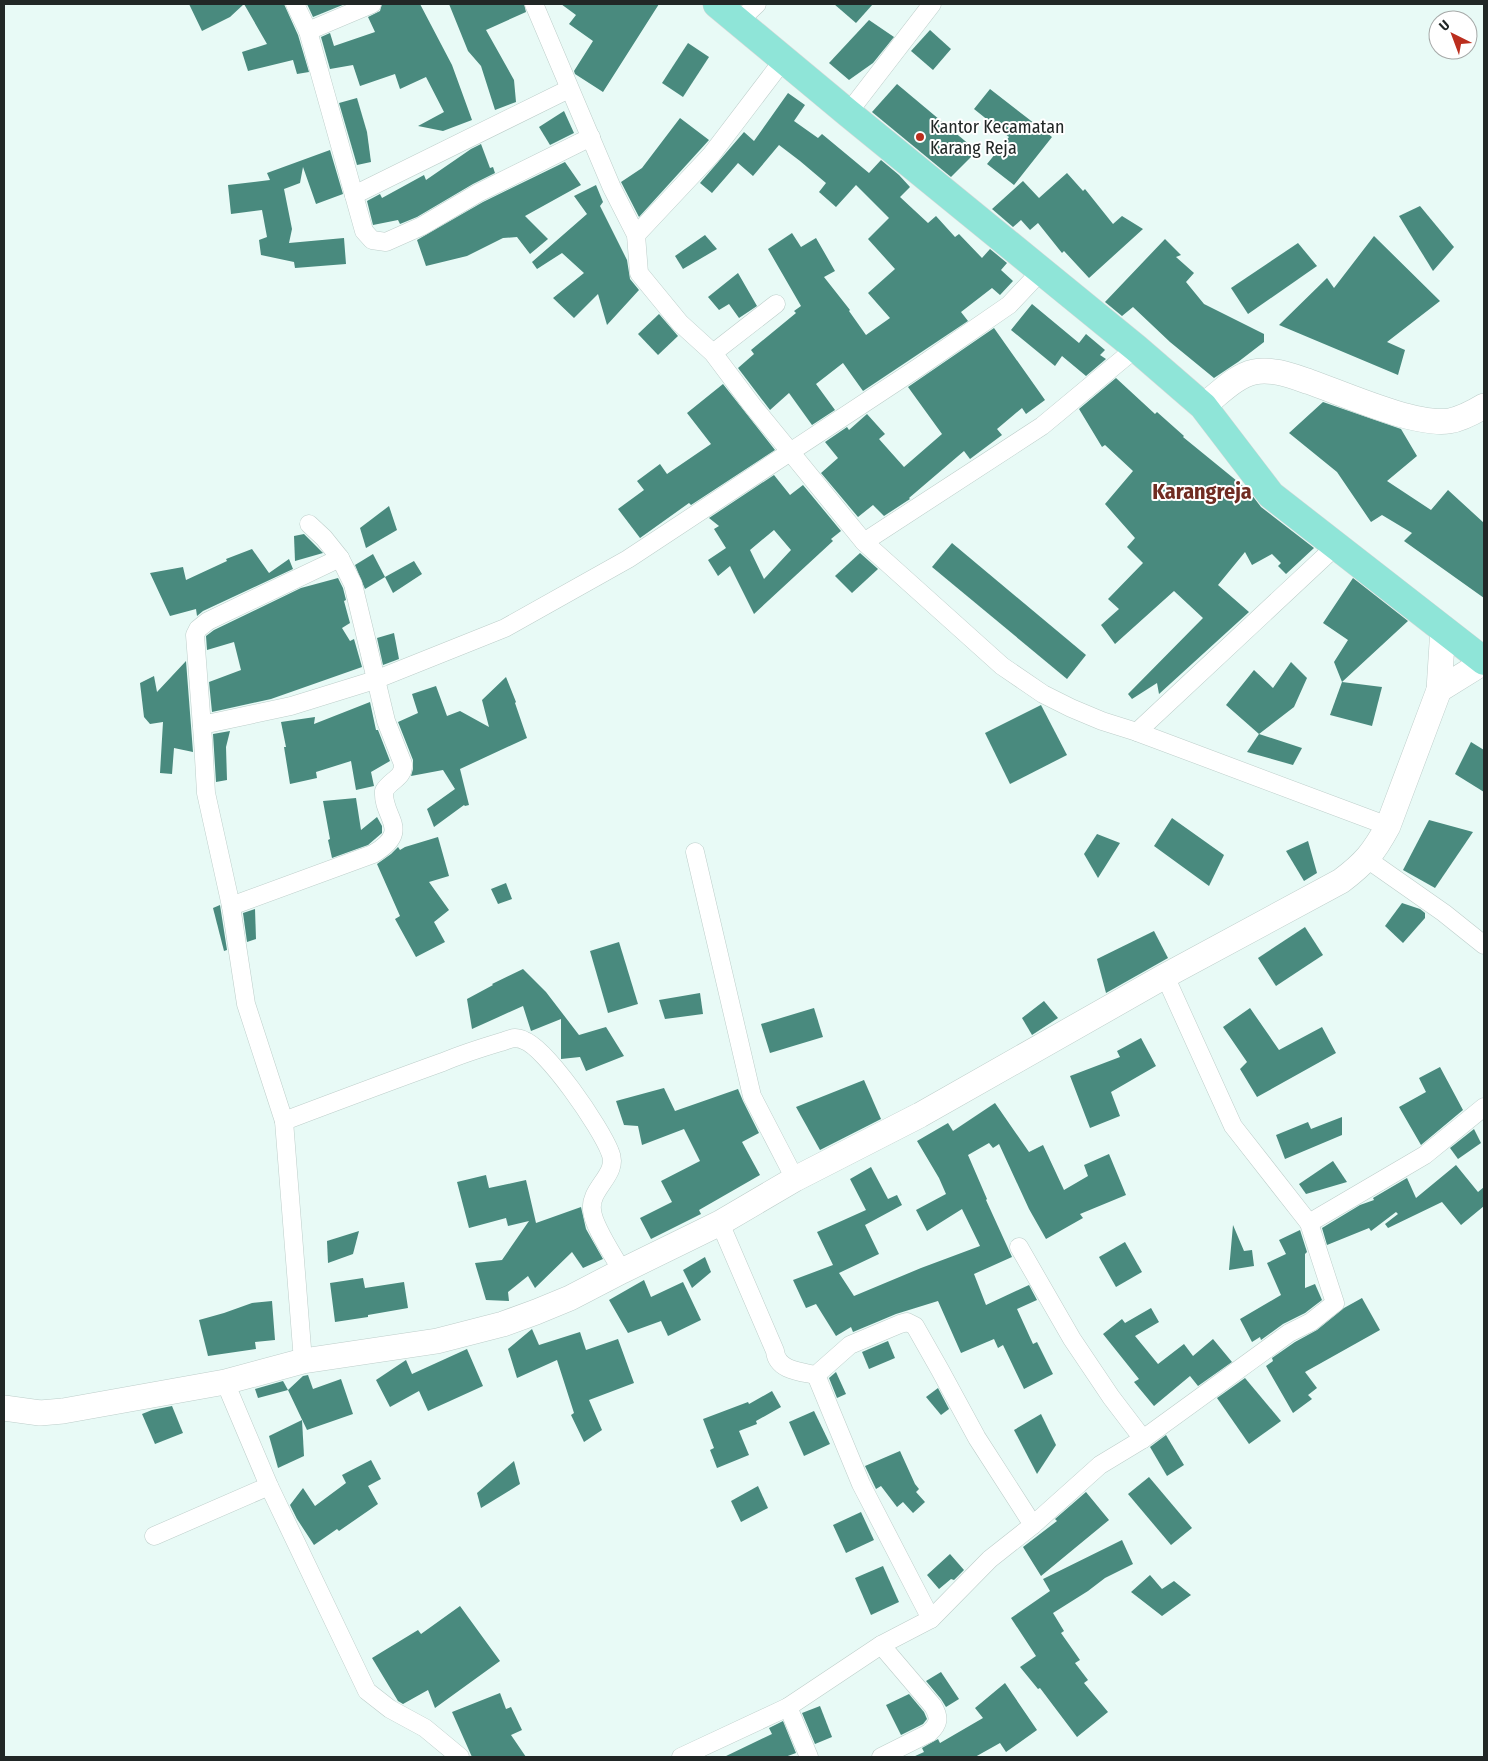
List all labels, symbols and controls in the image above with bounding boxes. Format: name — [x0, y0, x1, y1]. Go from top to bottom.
north arrow — [1428, 10, 1478, 60]
text: U — [1436, 17, 1453, 35]
place label: Kantor Kecamatan Karang Reja — [930, 116, 1065, 159]
marker: Kantor Kecamatan Karang Reja — [914, 131, 926, 143]
district label: Karangreja — [1152, 478, 1252, 505]

